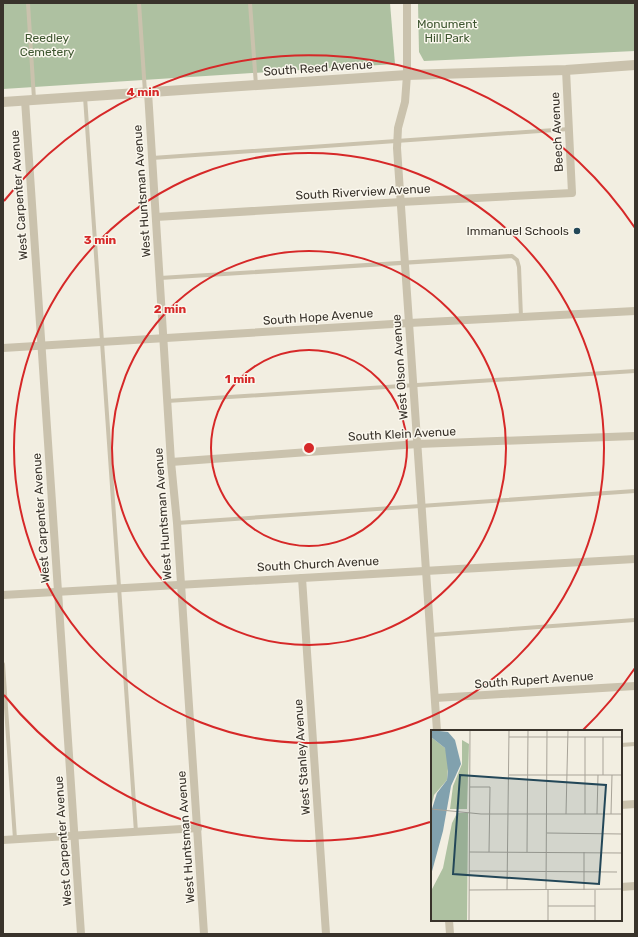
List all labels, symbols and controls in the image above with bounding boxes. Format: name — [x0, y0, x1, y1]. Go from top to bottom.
park label: Monument Hill Park — [417, 17, 477, 45]
park label: Reedley Cemetery — [20, 31, 75, 59]
street label: South Reed Avenue — [263, 57, 373, 79]
text: 4 min — [127, 85, 160, 99]
street label: Beech Avenue — [548, 91, 566, 172]
street label: West Huntsman Avenue — [130, 124, 154, 258]
street label: West Carpenter Avenue — [7, 129, 31, 261]
street label: South Riverview Avenue — [295, 181, 431, 203]
place label: Immanuel Schools — [466, 224, 569, 238]
marker: Immanuel Schools — [572, 226, 582, 236]
text: 3 min — [84, 233, 117, 247]
text: 2 min — [154, 302, 187, 316]
street label: South Hope Avenue — [262, 306, 374, 328]
street label: West Olson Avenue — [389, 313, 411, 420]
text: 1 min — [225, 372, 256, 386]
street label: South Klein Avenue — [348, 424, 457, 444]
centre of rings — [302, 441, 316, 455]
street label: West Huntsman Avenue — [151, 447, 175, 581]
street label: West Carpenter Avenue — [29, 452, 53, 584]
street label: South Church Avenue — [257, 554, 380, 574]
street label: South Rupert Avenue — [474, 669, 594, 691]
street label: West Stanley Avenue — [291, 698, 313, 815]
inset map — [431, 730, 622, 921]
street label: West Huntsman Avenue — [174, 770, 198, 904]
street label: West Carpenter Avenue — [51, 775, 75, 907]

